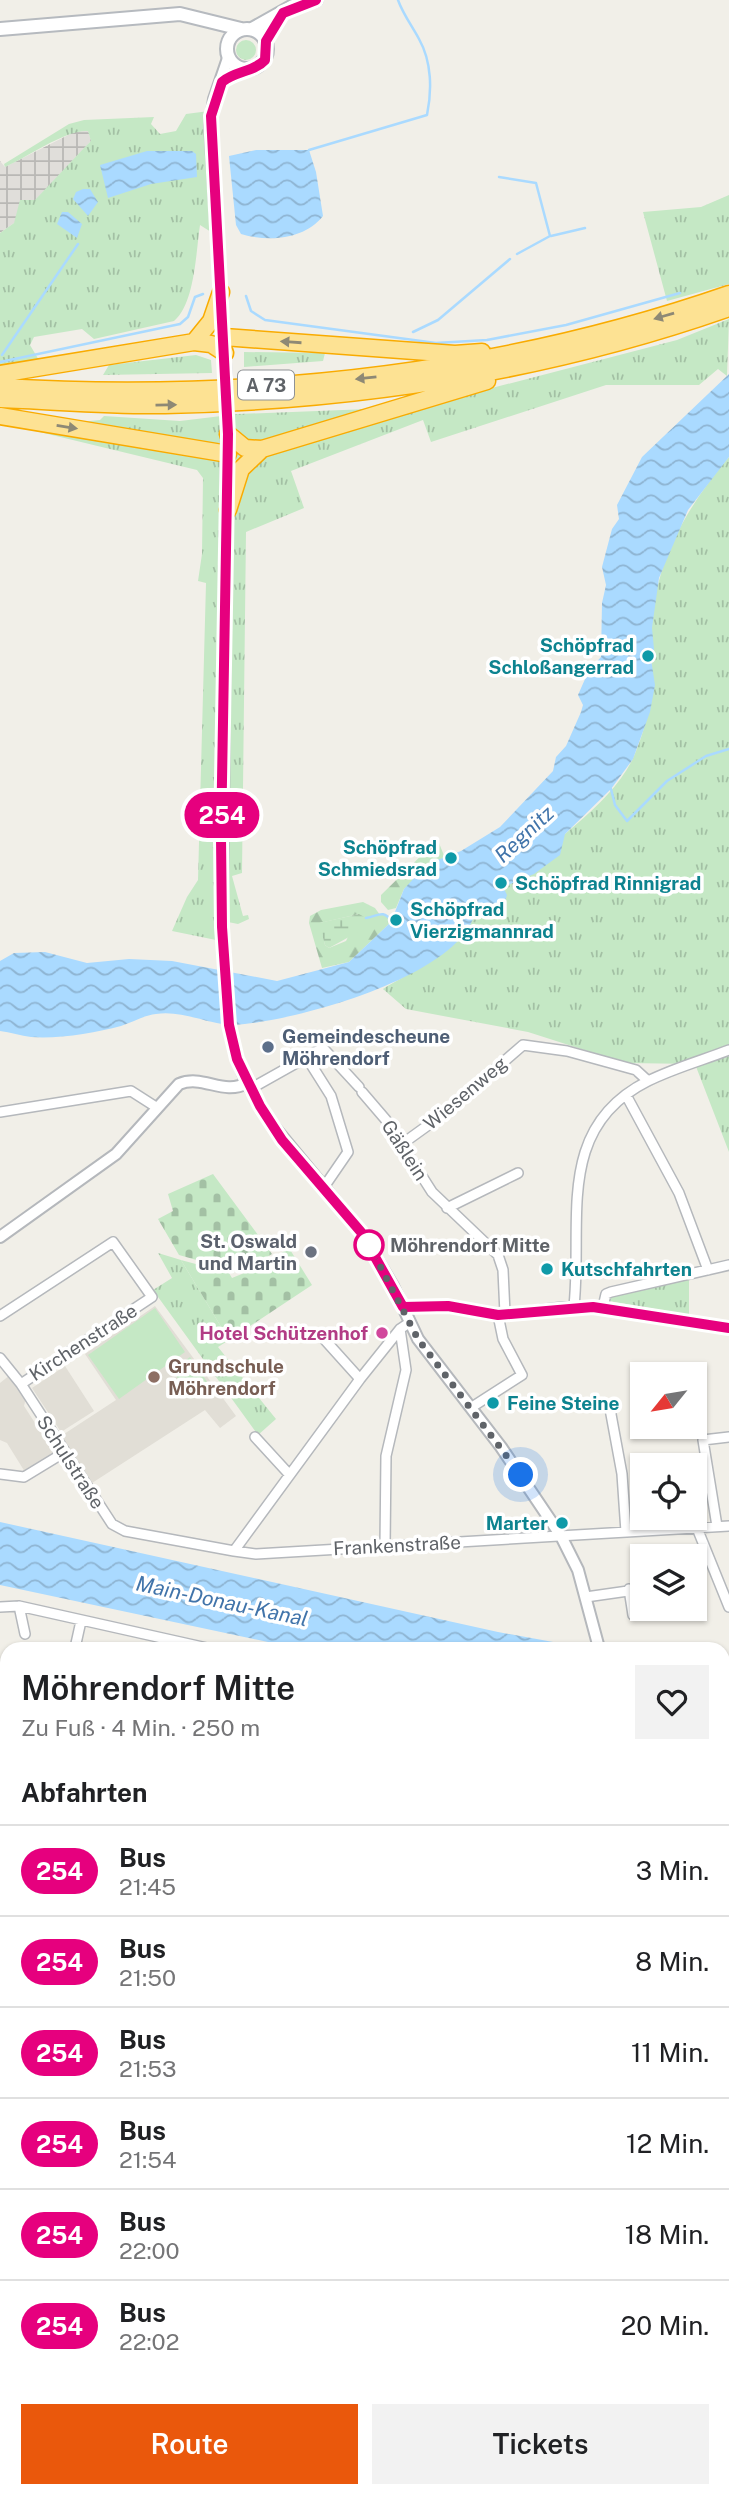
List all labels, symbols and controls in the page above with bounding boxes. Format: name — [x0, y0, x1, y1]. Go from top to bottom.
one-way arrow — [653, 311, 674, 321]
one-way arrow — [280, 336, 302, 347]
road number: A 73 — [238, 370, 294, 400]
one-way arrow — [355, 372, 377, 383]
one-way arrow — [155, 399, 177, 410]
one-way arrow — [56, 422, 78, 433]
place label: Schöpfrad Schloßangerrad — [488, 634, 634, 678]
marker: Schöpfrad Schloßangerrad — [640, 648, 656, 664]
line badge: 254 — [182, 792, 262, 838]
water label: Regnitz — [489, 800, 559, 868]
text: 254 — [198, 801, 246, 829]
place label: Schöpfrad Schmiedsrad — [318, 836, 437, 880]
marker: Schöpfrad Schmiedsrad — [443, 850, 459, 866]
place label: Schöpfrad Rinnigrad — [515, 872, 701, 894]
marker: Schöpfrad Rinnigrad — [493, 875, 509, 891]
place label: Schöpfrad Vierzigmannrad — [410, 898, 554, 942]
marker: Schöpfrad Vierzigmannrad — [388, 912, 404, 928]
place label: Gemeindescheune Möhrendorf — [282, 1025, 450, 1069]
marker: Gemeindescheune Möhrendorf — [260, 1039, 276, 1055]
street label: Wiesenweg — [419, 1052, 511, 1134]
street label: Gäßlein — [377, 1116, 433, 1184]
place label: St. Oswald und Martin — [198, 1230, 297, 1274]
marker: Möhrendorf Mitte — [354, 1230, 384, 1260]
place label: Möhrendorf Mitte — [390, 1234, 550, 1256]
marker: St. Oswald und Martin — [303, 1244, 319, 1260]
place label: Kutschfahrten — [561, 1258, 692, 1280]
marker: Kutschfahrten — [539, 1261, 555, 1277]
street label: Kirchenstraße — [25, 1299, 141, 1385]
place label: Hotel Schützenhof — [199, 1322, 368, 1344]
marker: Hotel Schützenhof — [374, 1325, 390, 1341]
place label: Grundschule Möhrendorf — [168, 1355, 284, 1399]
north arrow — [630, 1362, 707, 1438]
map controls — [630, 1362, 707, 1621]
marker: Grundschule Möhrendorf — [146, 1369, 162, 1385]
place label: Feine Steine — [507, 1392, 620, 1414]
marker: Feine Steine — [485, 1395, 501, 1411]
street label: Schulstraße — [33, 1411, 109, 1513]
button: locate — [630, 1453, 707, 1530]
your location — [503, 1457, 538, 1492]
place label: Marter — [486, 1512, 548, 1534]
marker: Marter — [554, 1515, 570, 1531]
street label: Frankenstraße — [332, 1531, 462, 1559]
button: layers — [630, 1544, 707, 1621]
water label: Main-Donau-Kanal — [134, 1571, 310, 1631]
button: heart — [635, 1665, 709, 1739]
text: Möhrendorf Mitte — [21, 1669, 295, 1707]
text: Zu Fuß · 4 Min. · 250 m — [21, 1714, 260, 1741]
text: Abfahrten — [21, 1777, 147, 1808]
text: Bus — [119, 1842, 166, 1873]
text: 3 Min. — [636, 1855, 709, 1886]
text: 254 — [36, 1857, 83, 1885]
text: 21:45 — [119, 1873, 176, 1900]
text: Bus — [119, 1933, 166, 1964]
text: 8 Min. — [635, 1946, 709, 1977]
text: 254 — [36, 1948, 83, 1976]
text: 21:50 — [119, 1964, 176, 1991]
text: Bus — [119, 2024, 166, 2055]
text: 11 Min. — [631, 2037, 709, 2068]
text: 254 — [36, 2039, 83, 2067]
text: 21:53 — [119, 2055, 176, 2082]
text: Bus — [119, 2115, 166, 2146]
text: 12 Min. — [626, 2128, 709, 2159]
text: 254 — [36, 2130, 83, 2158]
text: 21:54 — [119, 2146, 176, 2173]
text: Bus — [119, 2206, 166, 2237]
text: 18 Min. — [625, 2219, 709, 2250]
text: 254 — [36, 2221, 83, 2249]
text: 22:00 — [119, 2237, 180, 2264]
text: Bus — [119, 2297, 166, 2328]
text: 20 Min. — [621, 2310, 709, 2341]
text: 254 — [36, 2312, 83, 2340]
text: 22:02 — [119, 2328, 179, 2355]
button: Route — [21, 2404, 358, 2484]
button: Tickets — [372, 2404, 709, 2484]

